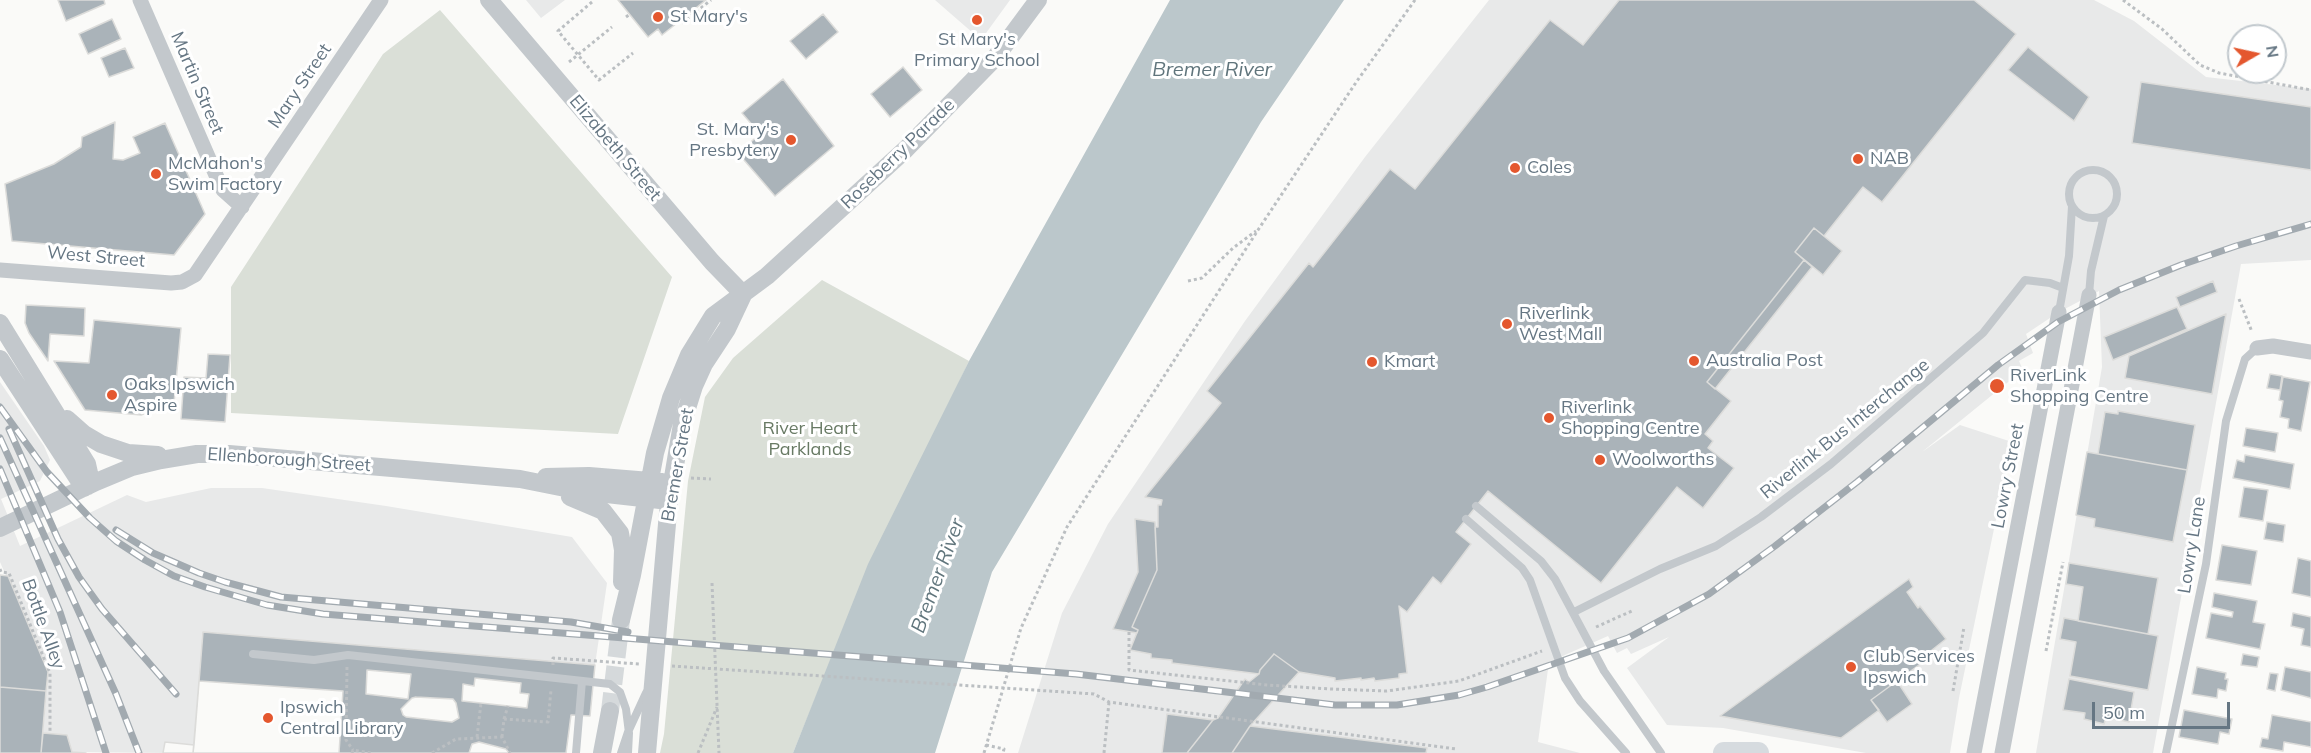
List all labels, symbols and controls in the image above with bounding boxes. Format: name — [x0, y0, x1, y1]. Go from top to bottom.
place label: St Mary's — [670, 6, 748, 28]
marker: St Mary's — [651, 10, 665, 24]
marker: St Mary's Primary School — [970, 13, 984, 27]
north arrow — [2227, 24, 2287, 84]
street label: Martin Street — [166, 29, 228, 137]
place label: St Mary's Primary School — [914, 29, 1040, 72]
street label: Mary Street — [264, 40, 336, 132]
text: N — [2262, 44, 2284, 59]
water label: Bremer River — [1152, 58, 1272, 82]
street label: Elizabeth Street — [565, 91, 665, 205]
street label: Roseberry Parade — [837, 94, 959, 214]
place label: St. Mary's Presbytery — [689, 119, 779, 162]
marker: St. Mary's Presbytery — [784, 133, 798, 147]
place label: NAB — [1870, 148, 1909, 170]
marker: NAB — [1851, 152, 1865, 166]
place label: McMahon's Swim Factory — [168, 153, 282, 195]
place label: Coles — [1527, 157, 1572, 179]
marker: Coles — [1508, 161, 1522, 175]
marker: McMahon's Swim Factory — [149, 167, 163, 181]
street label: West Street — [46, 242, 146, 272]
place label: Riverlink West Mall — [1519, 303, 1602, 346]
marker: Riverlink West Mall — [1500, 317, 1514, 331]
place label: Australia Post — [1706, 350, 1823, 372]
place label: Kmart — [1384, 351, 1435, 373]
marker: Australia Post — [1687, 354, 1701, 368]
street label: Riverlink Bus Interchange — [1756, 354, 1934, 504]
marker: Kmart — [1365, 355, 1379, 369]
place label: RiverLink Shopping Centre — [2010, 365, 2149, 407]
place label: Oaks Ipswich Aspire — [124, 374, 235, 416]
marker: RiverLink Shopping Centre — [1988, 377, 2006, 395]
marker: Oaks Ipswich Aspire — [105, 388, 119, 402]
place label: Riverlink Shopping Centre — [1561, 397, 1700, 440]
street label: Bremer Street — [657, 406, 699, 524]
marker: Riverlink Shopping Centre — [1542, 411, 1556, 425]
park label: River Heart Parklands — [763, 418, 857, 460]
street label: Lowry Street — [1987, 422, 2029, 530]
street label: Ellenborough Street — [207, 444, 371, 476]
place label: Woolworths — [1612, 449, 1714, 471]
marker: Woolworths — [1593, 453, 1607, 467]
street label: Lowry Lane — [2174, 495, 2210, 595]
water label: Bremer River — [906, 516, 970, 636]
street label: Bottle Alley — [17, 576, 69, 672]
place label: Club Services Ipswich — [1863, 646, 1975, 688]
marker: Club Services Ipswich — [1844, 660, 1858, 674]
scale bar — [2095, 690, 2233, 728]
place label: Ipswich Central Library — [280, 697, 403, 740]
text: 50 m — [2103, 701, 2145, 724]
marker: Ipswich Central Library — [261, 711, 275, 725]

